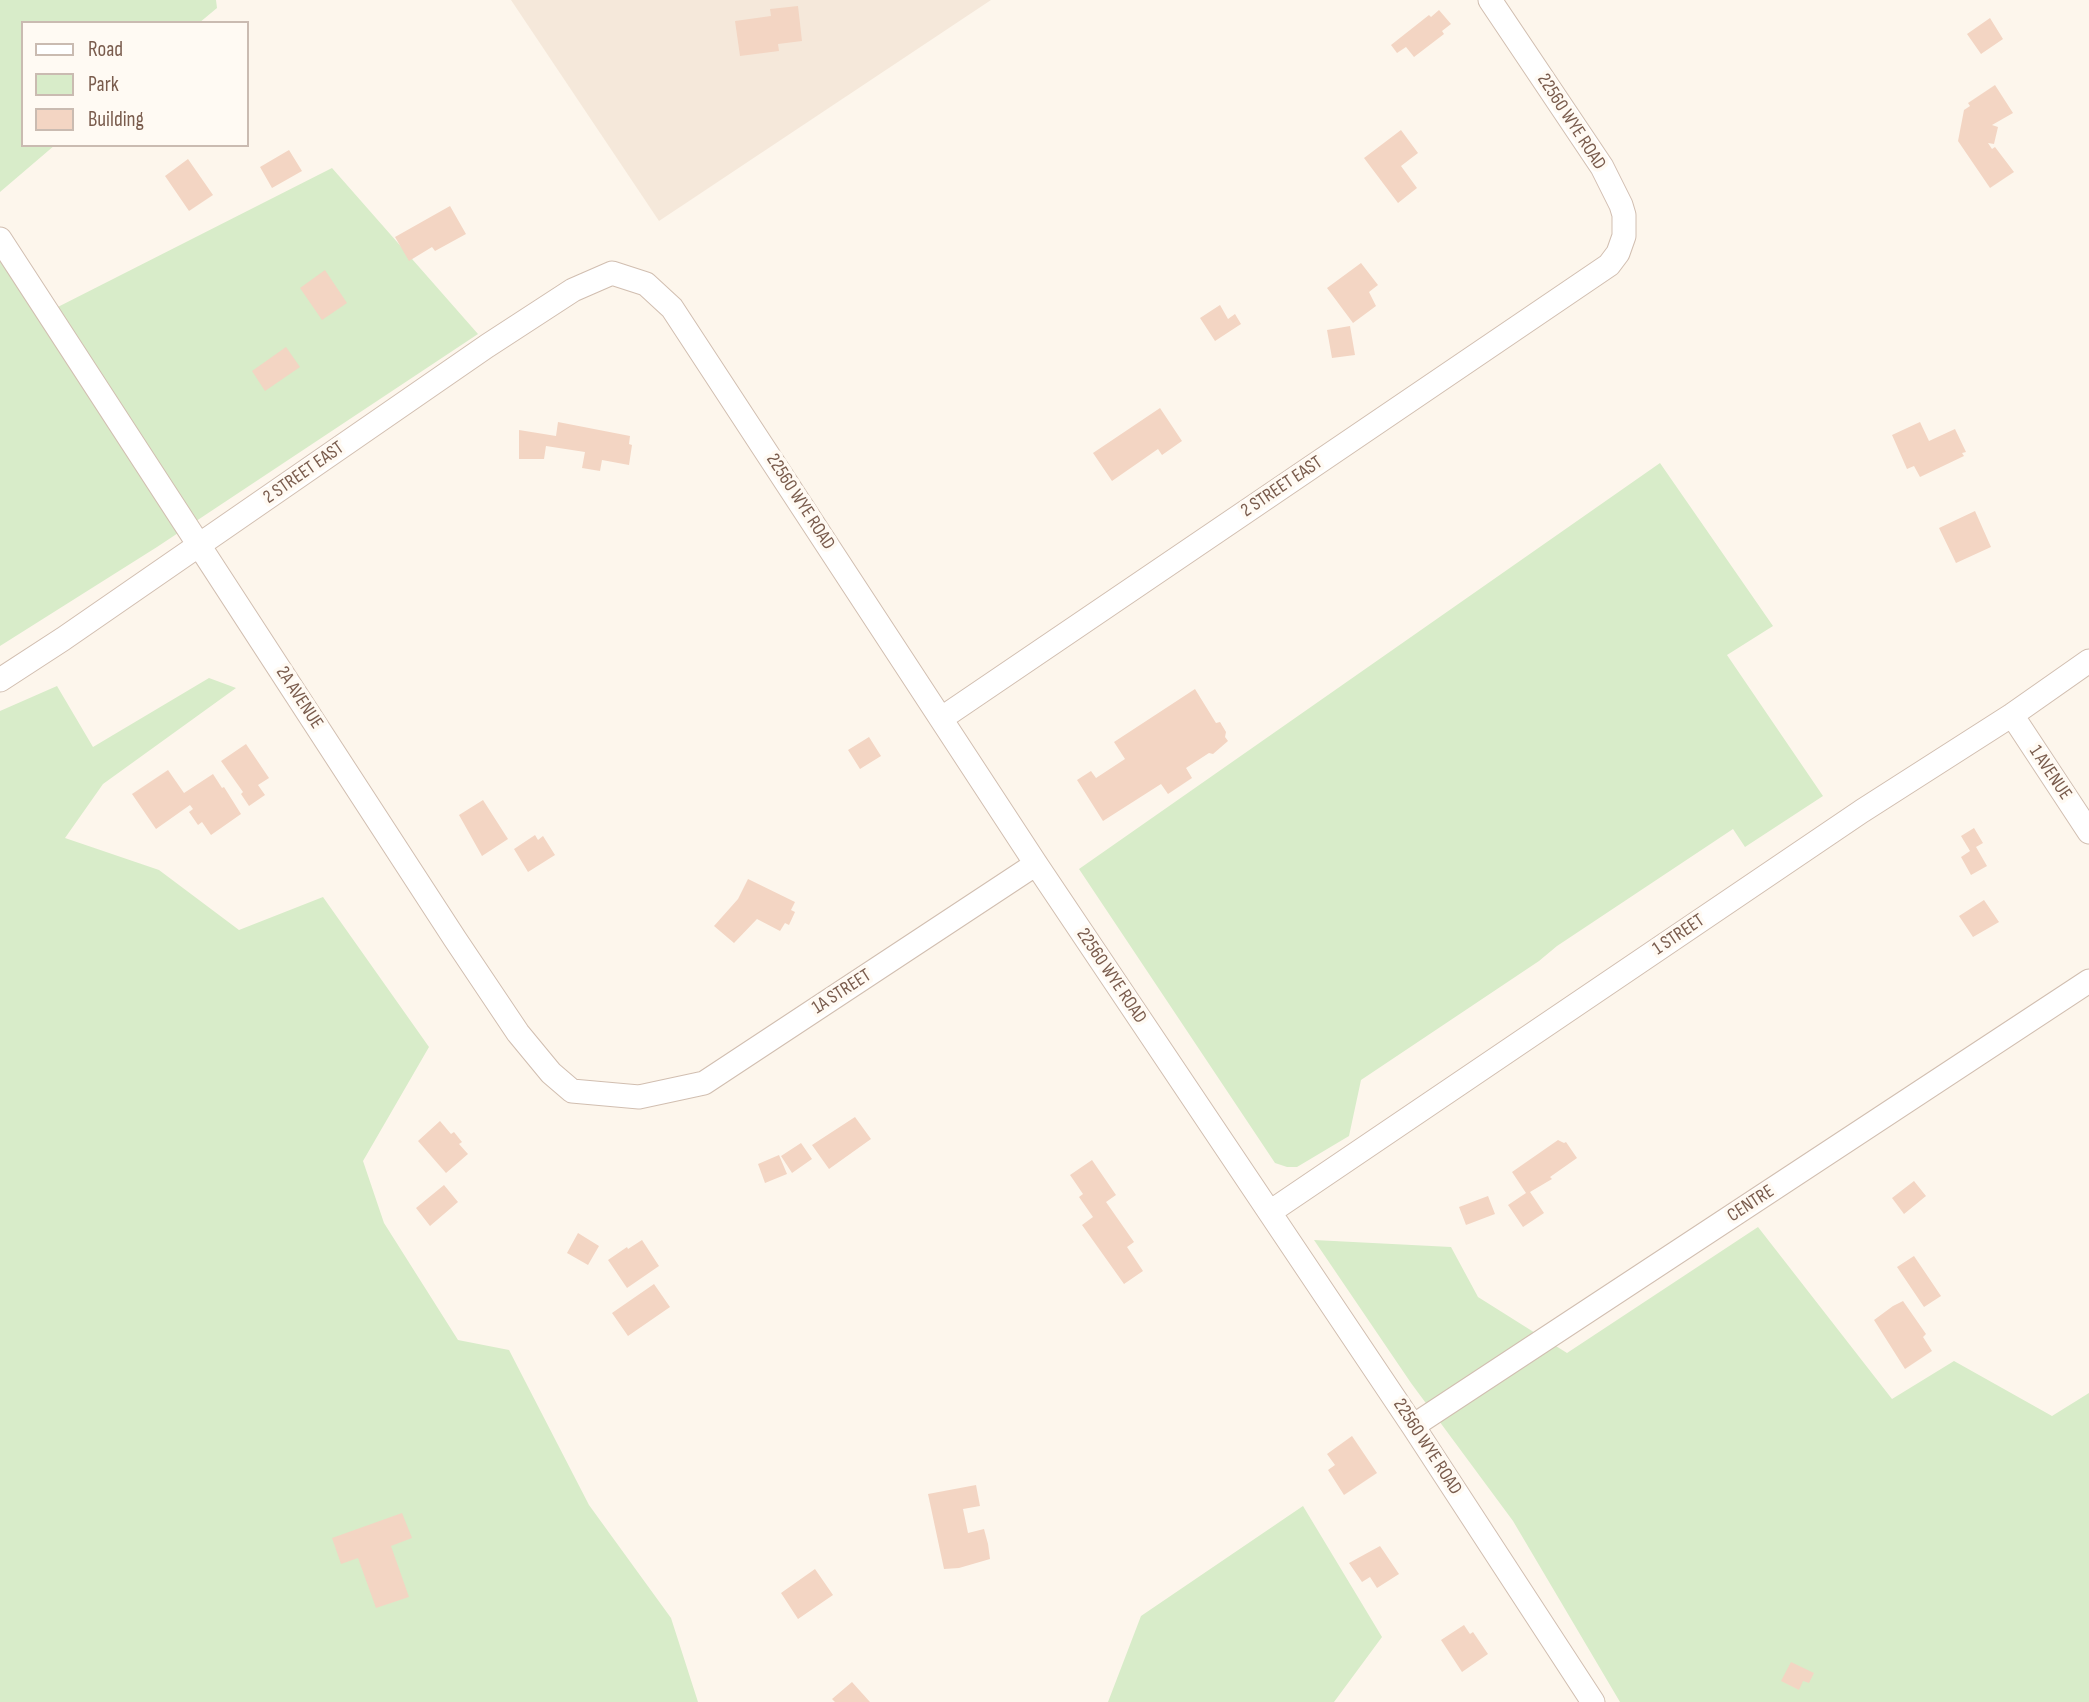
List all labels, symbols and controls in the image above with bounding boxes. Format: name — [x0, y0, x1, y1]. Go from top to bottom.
legend — [21, 21, 248, 147]
text: Road — [88, 37, 123, 62]
street label: 22560 WYE ROAD — [1532, 70, 1610, 174]
text: Park — [88, 72, 119, 97]
text: Building — [88, 107, 144, 132]
street label: 2 STREET EAST — [259, 437, 349, 509]
street label: 22560 WYE ROAD — [761, 450, 839, 554]
street label: 2 STREET EAST — [1237, 451, 1327, 523]
street label: 2A AVENUE — [270, 662, 328, 734]
street label: 1 AVENUE — [2024, 742, 2076, 804]
street label: 1 STREET — [1649, 909, 1709, 961]
street label: 22560 WYE ROAD — [1071, 924, 1151, 1028]
street label: 1A STREET — [808, 964, 876, 1020]
street label: CENTRE — [1723, 1181, 1779, 1227]
street label: 22560 WYE ROAD — [1388, 1395, 1466, 1499]

